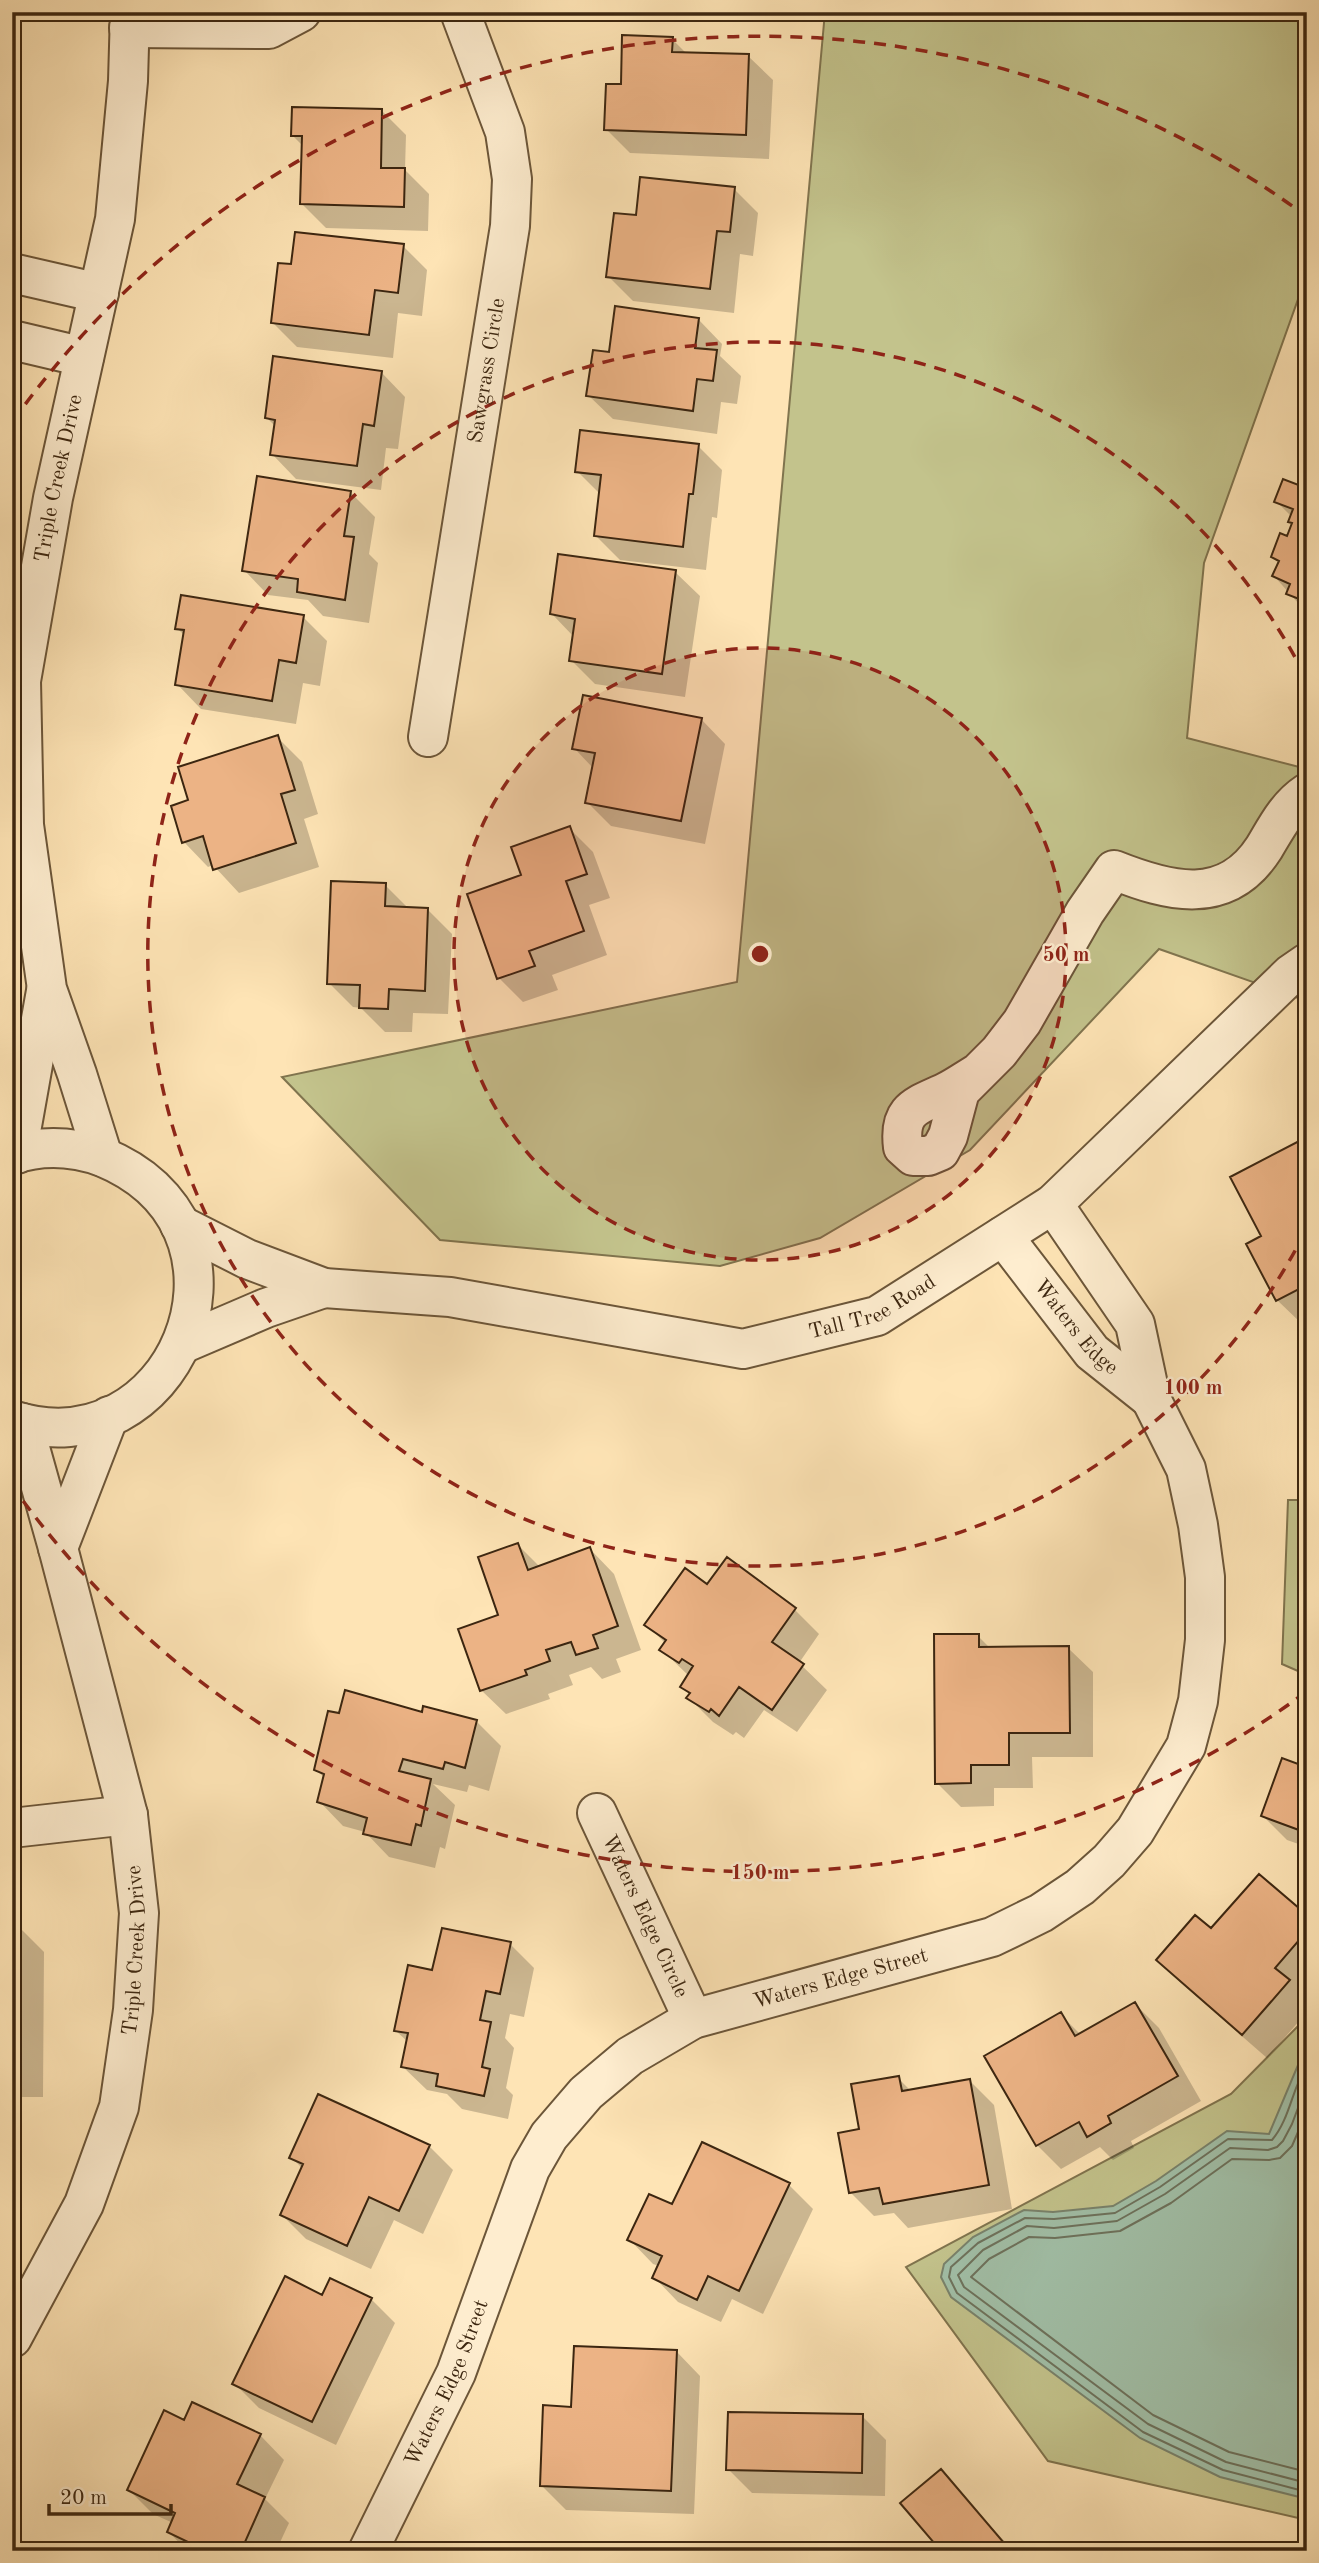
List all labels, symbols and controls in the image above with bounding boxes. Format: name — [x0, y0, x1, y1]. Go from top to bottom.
street label: Sawgrass Circle — [465, 297, 509, 445]
street label: Triple Creek Drive — [31, 392, 86, 564]
centre of rings — [748, 942, 772, 966]
text: 50 m — [1042, 945, 1090, 966]
street label: Tall Tree Road — [807, 1271, 939, 1343]
street label: Waters Edge — [1030, 1276, 1122, 1379]
text: 100 m — [1163, 1378, 1223, 1399]
street label: Waters Edge Circle — [598, 1832, 692, 2001]
text: 150 m — [730, 1863, 790, 1884]
street label: Triple Creek Drive — [119, 1864, 150, 2037]
street label: Waters Edge Street — [751, 1945, 930, 2012]
street label: Waters Edge Street — [401, 2297, 492, 2470]
scale bar — [49, 2472, 172, 2516]
text: 20 m — [60, 2488, 107, 2509]

